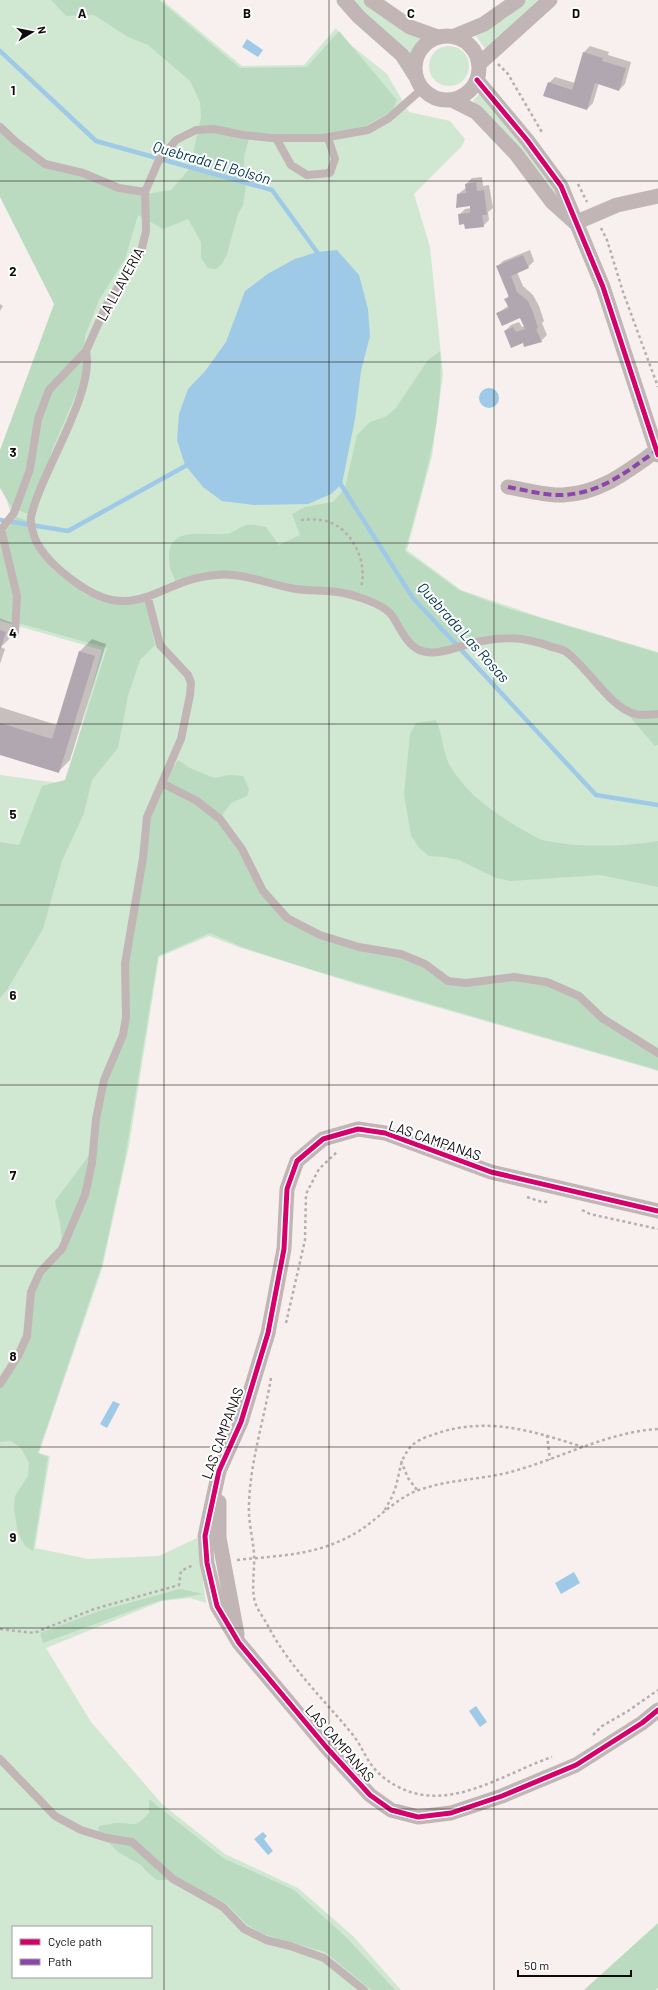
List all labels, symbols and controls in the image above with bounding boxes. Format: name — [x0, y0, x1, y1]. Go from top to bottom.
text: A — [78, 5, 87, 21]
text: B — [243, 5, 251, 21]
text: C — [407, 5, 415, 21]
text: D — [572, 5, 580, 21]
north arrow — [12, 12, 52, 52]
text: N — [35, 25, 49, 35]
text: 1 — [11, 82, 15, 98]
water label: Quebrada El Bolsón — [151, 137, 273, 187]
street label: LA LLAVERIA — [93, 244, 147, 324]
text: 2 — [9, 263, 17, 279]
text: 3 — [9, 444, 17, 460]
water label: Quebrada Las Rosas — [414, 578, 514, 686]
text: 4 — [9, 625, 17, 641]
text: 5 — [9, 806, 17, 822]
text: 6 — [10, 987, 17, 1003]
street label: LAS CAMPANAS — [387, 1116, 483, 1164]
text: 7 — [10, 1167, 17, 1183]
text: 8 — [9, 1348, 17, 1364]
street label: LAS CAMPANAS — [197, 1385, 247, 1481]
text: 9 — [10, 1529, 17, 1545]
street label: LAS CAMPANAS — [302, 1701, 378, 1785]
legend — [12, 1926, 152, 1978]
text: Cycle path — [48, 1934, 102, 1948]
scale bar — [518, 1952, 631, 1978]
text: Path — [48, 1954, 72, 1968]
text: 50 m — [524, 1958, 549, 1972]

